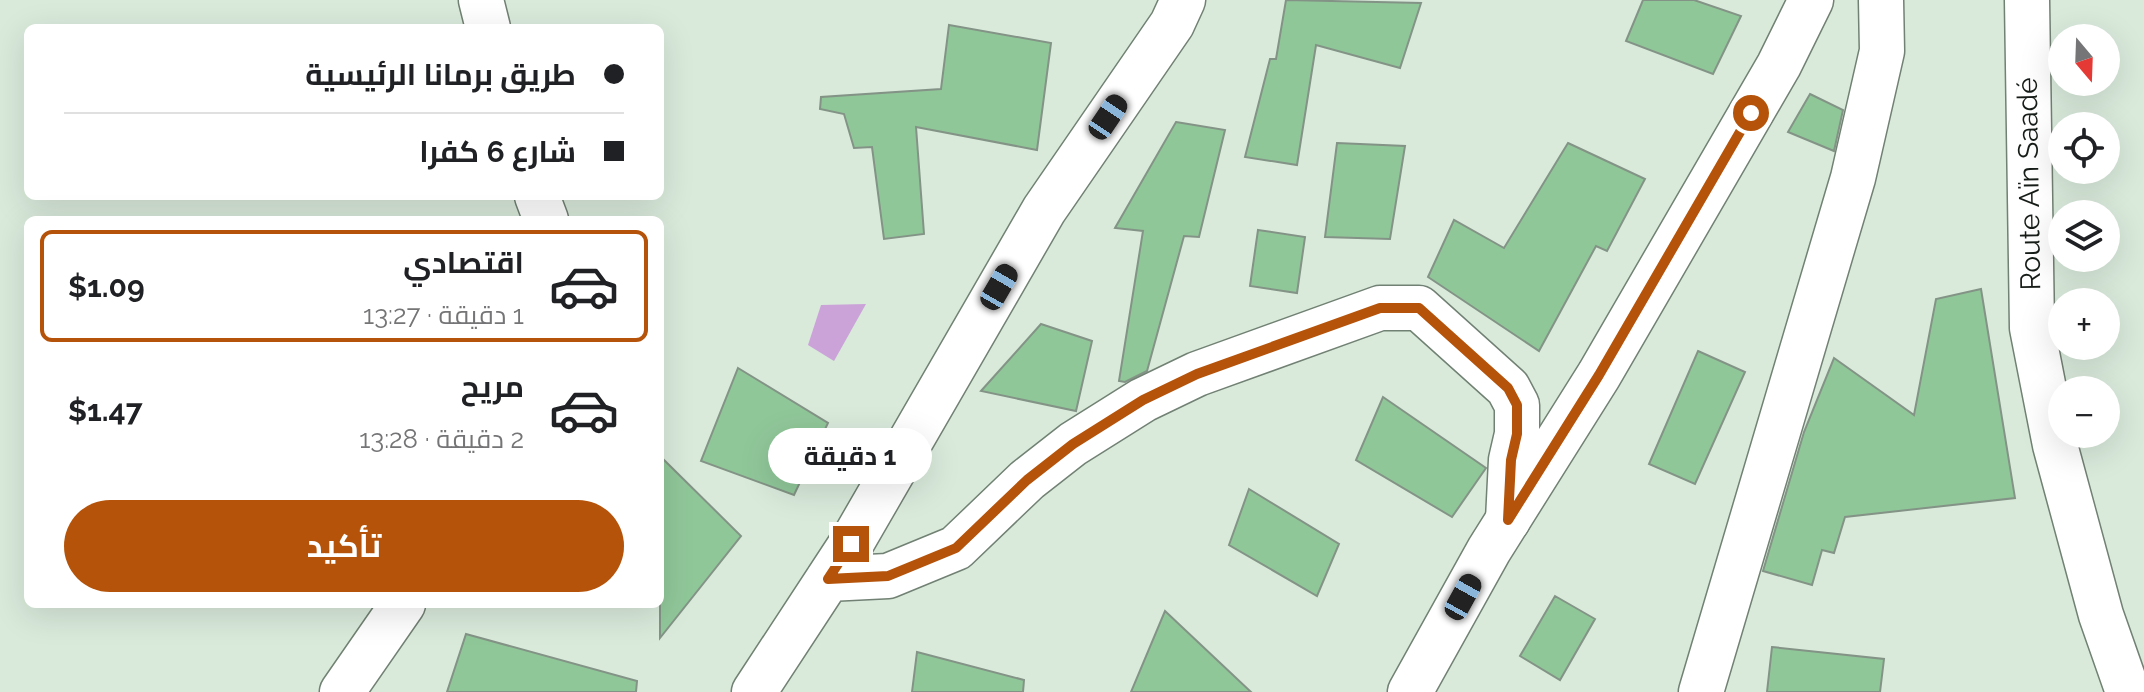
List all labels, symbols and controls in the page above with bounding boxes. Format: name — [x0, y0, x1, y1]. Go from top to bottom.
north arrow — [2048, 24, 2120, 96]
map controls — [2048, 24, 2120, 448]
text: طريق برمانا الرئيسية — [305, 57, 576, 92]
street label: Route Aïn Saadé — [2011, 77, 2047, 291]
car — [1085, 90, 1131, 144]
route start — [1733, 95, 1769, 131]
button: locate — [2048, 112, 2120, 184]
text: شارع 6 كفرا — [419, 134, 576, 169]
button: layers — [2048, 200, 2120, 272]
text: اقتصادي — [403, 245, 524, 280]
icon: car — [548, 250, 620, 322]
car — [977, 260, 1021, 314]
text: $1.09 — [68, 269, 145, 304]
button: + — [2048, 288, 2120, 360]
text: 1 دقيقة · 13:27 — [363, 300, 524, 330]
text: مريح — [461, 369, 524, 404]
icon: car — [548, 374, 620, 446]
button: − — [2048, 376, 2120, 448]
text: $1.47 — [68, 393, 143, 428]
text: 2 دقيقة · 13:28 — [359, 424, 524, 454]
callout: 1 دقيقة — [769, 428, 933, 484]
text: 1 دقيقة — [804, 441, 896, 471]
button: تأكيد — [64, 500, 624, 592]
route end — [833, 526, 869, 562]
car — [1441, 570, 1485, 624]

